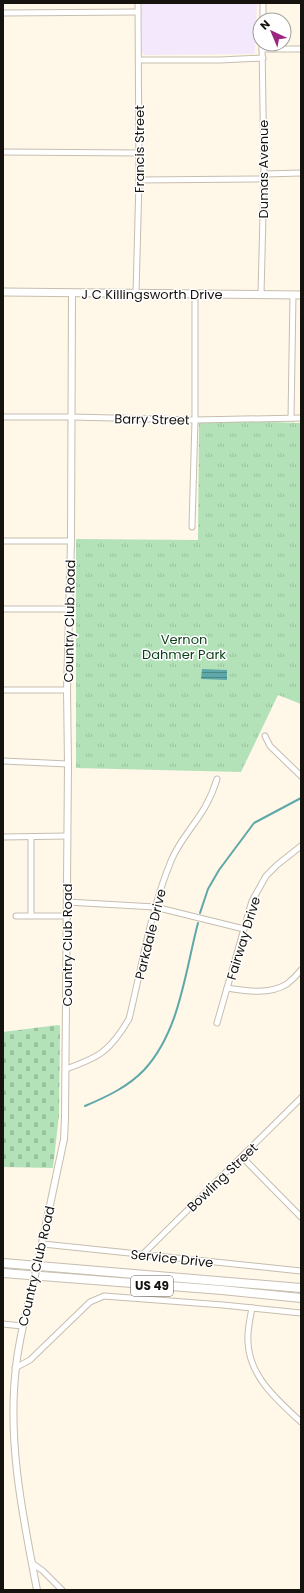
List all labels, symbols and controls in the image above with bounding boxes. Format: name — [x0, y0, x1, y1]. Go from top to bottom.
north arrow — [252, 12, 292, 52]
text: N — [257, 16, 274, 33]
street label: Francis Street — [130, 105, 149, 193]
street label: Dumas Avenue — [254, 120, 273, 218]
street label: J C Killingsworth Drive — [81, 285, 223, 304]
street label: Barry Street — [114, 409, 190, 430]
street label: Country Club Road — [59, 559, 80, 683]
park label: Vernon Dahmer Park — [142, 630, 226, 664]
street label: Country Club Road — [58, 884, 77, 1006]
street label: Parkdale Drive — [130, 887, 171, 981]
street label: Fairway Drive — [222, 894, 265, 982]
street label: Bowling Street — [183, 1138, 262, 1216]
street label: Country Club Road — [13, 1204, 60, 1328]
street label: Service Drive — [130, 1245, 214, 1272]
road number: US 49 — [131, 1276, 173, 1296]

